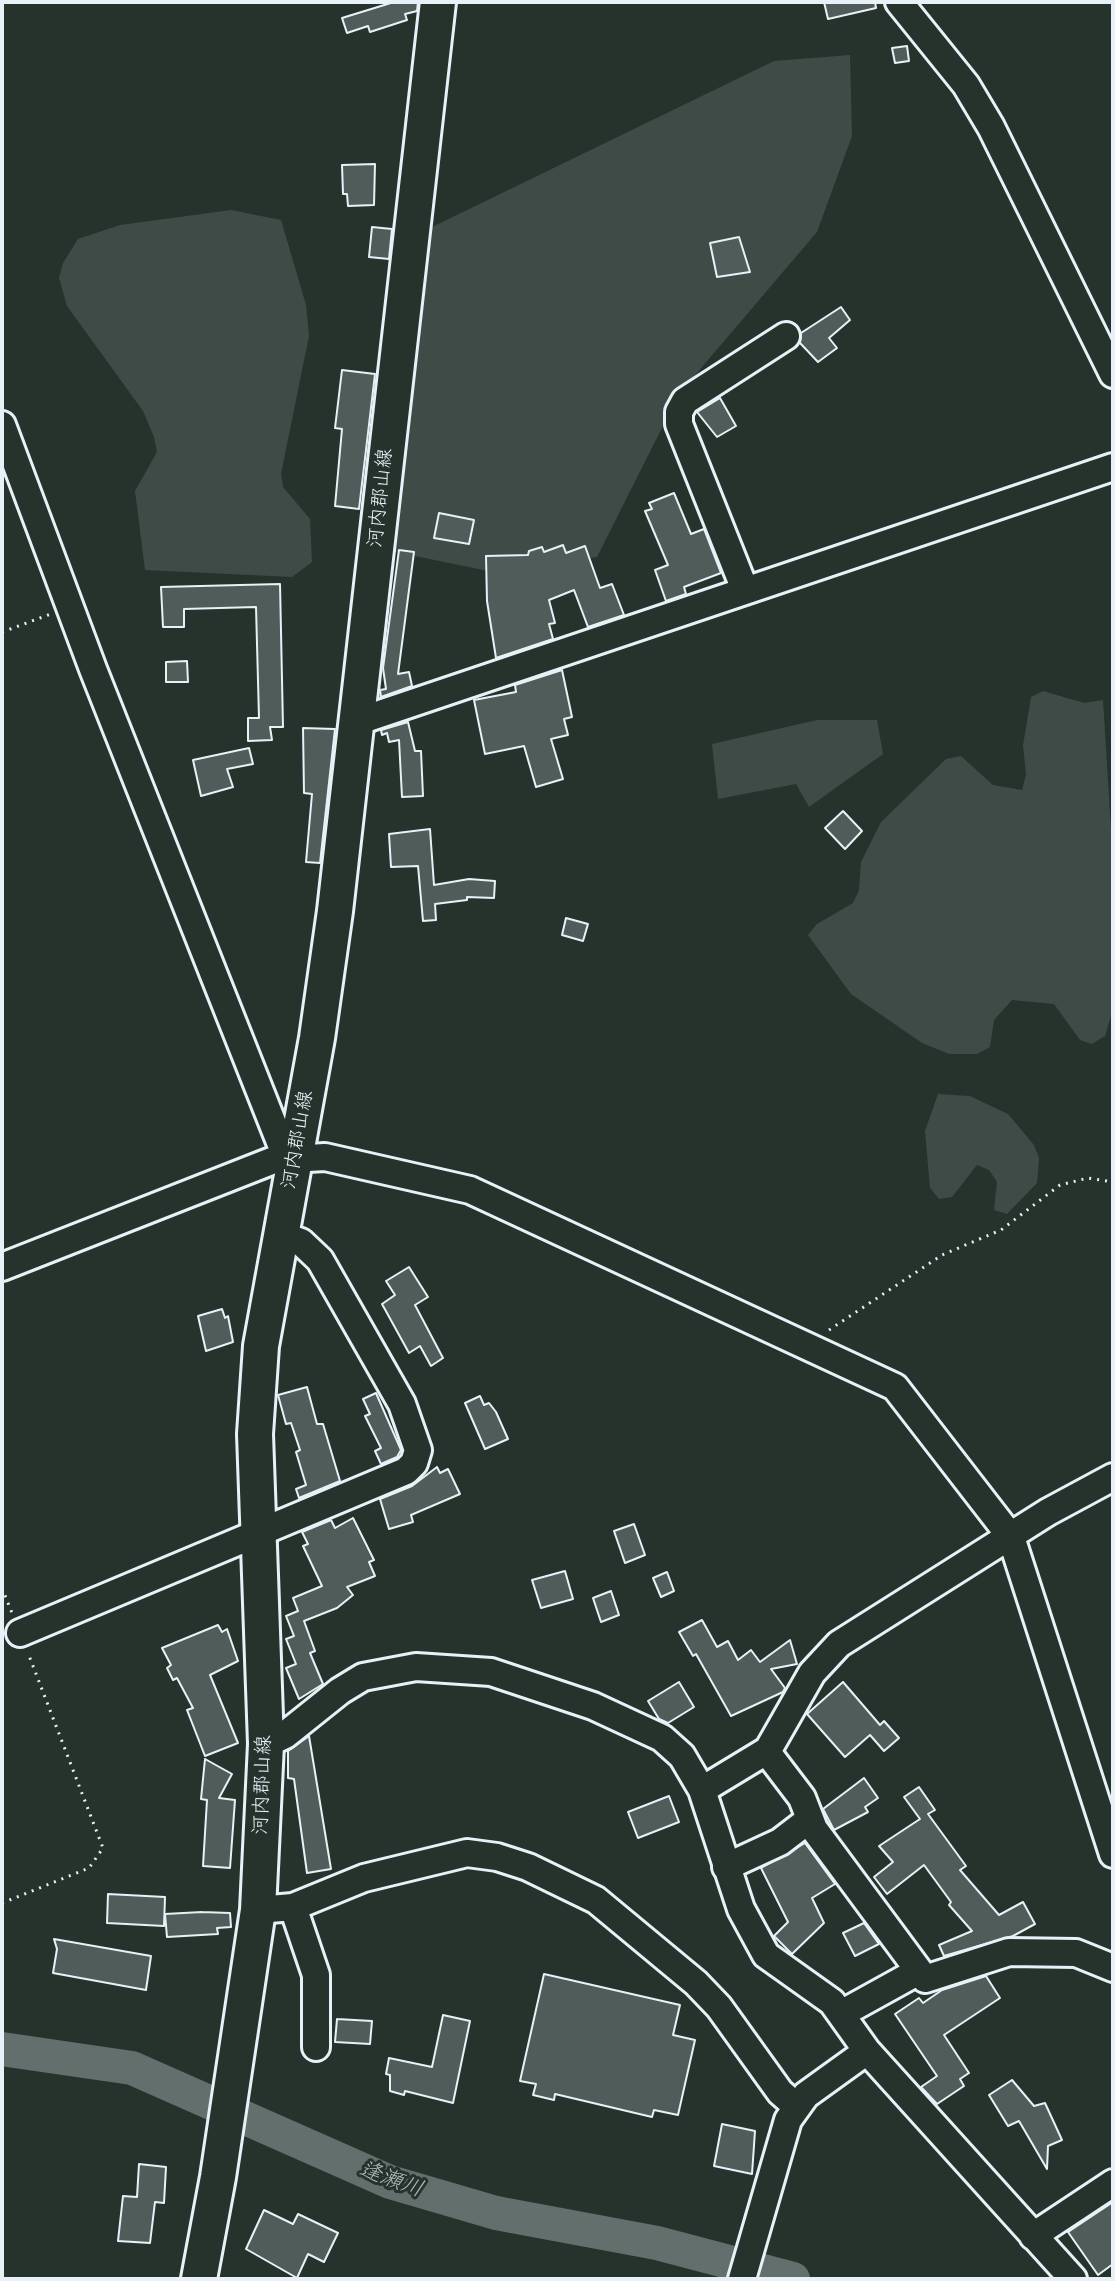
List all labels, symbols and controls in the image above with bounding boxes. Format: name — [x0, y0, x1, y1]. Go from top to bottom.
street label: 河内郡山線 — [364, 447, 398, 549]
street label: 河内郡山線 — [277, 1089, 319, 1191]
street label: 河内郡山線 — [249, 1735, 277, 1835]
water label: 逢瀬川 — [355, 2156, 427, 2204]

